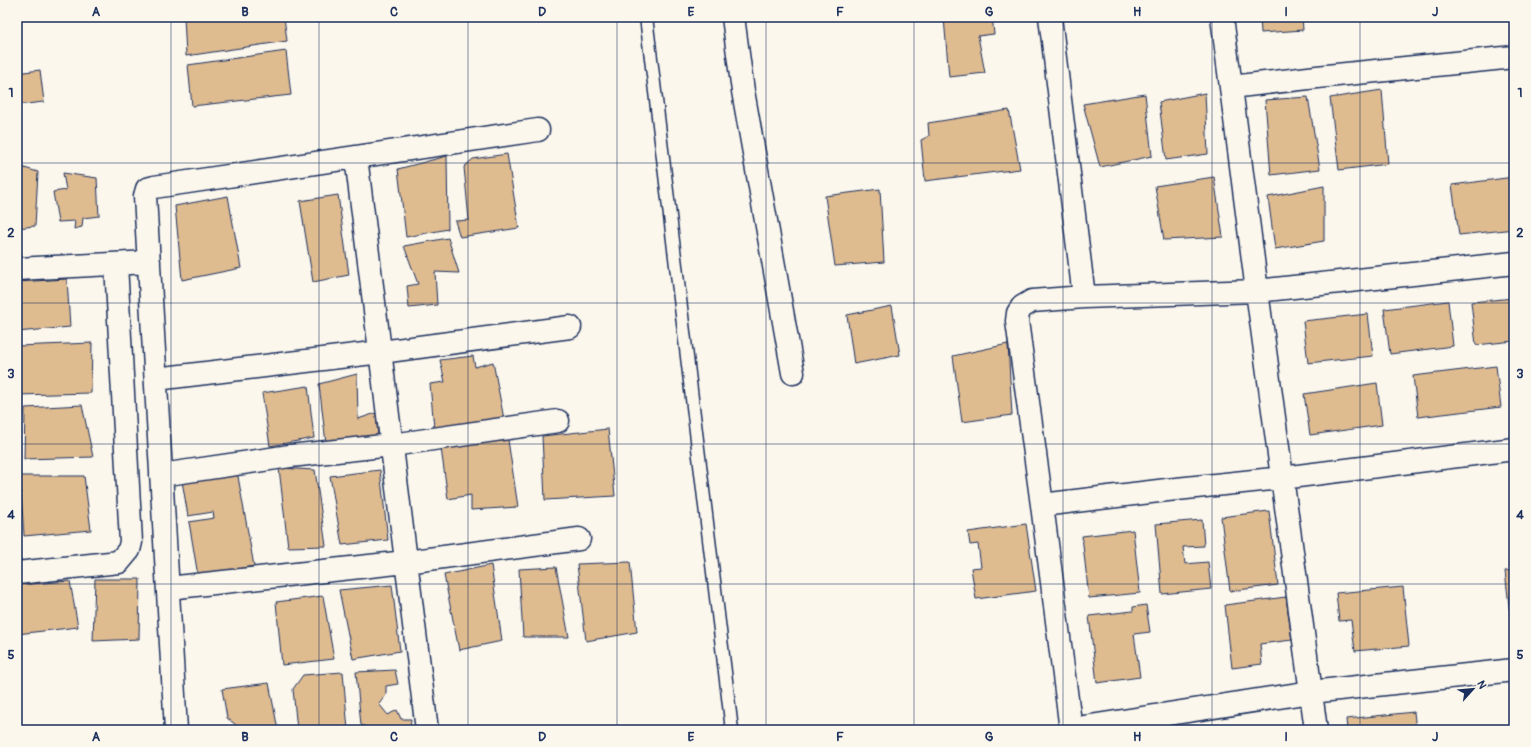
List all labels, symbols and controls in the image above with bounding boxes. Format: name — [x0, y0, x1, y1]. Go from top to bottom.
text: A — [92, 4, 101, 20]
text: B — [241, 4, 249, 20]
text: C — [390, 4, 398, 20]
text: D — [538, 4, 546, 20]
text: E — [688, 4, 695, 20]
text: F — [836, 4, 844, 20]
text: G — [985, 4, 994, 20]
text: H — [1133, 4, 1141, 20]
text: I — [1284, 4, 1288, 20]
text: J — [1432, 4, 1438, 20]
text: 1 — [8, 85, 14, 101]
text: 1 — [1517, 85, 1523, 101]
text: 2 — [7, 225, 15, 241]
text: 2 — [1516, 225, 1524, 241]
text: 3 — [7, 366, 15, 382]
text: 3 — [1516, 366, 1524, 382]
text: 4 — [7, 507, 15, 523]
text: 4 — [1516, 507, 1524, 523]
text: 5 — [7, 647, 15, 663]
text: 5 — [1516, 647, 1524, 663]
north arrow — [1453, 669, 1493, 709]
text: N — [1474, 678, 1489, 691]
text: A — [92, 729, 101, 745]
text: B — [241, 729, 249, 745]
text: C — [390, 729, 398, 745]
text: D — [538, 729, 546, 745]
text: E — [688, 729, 695, 745]
text: F — [836, 729, 844, 745]
text: G — [985, 729, 994, 745]
text: H — [1133, 729, 1141, 745]
text: I — [1284, 729, 1288, 745]
text: J — [1432, 729, 1438, 745]

